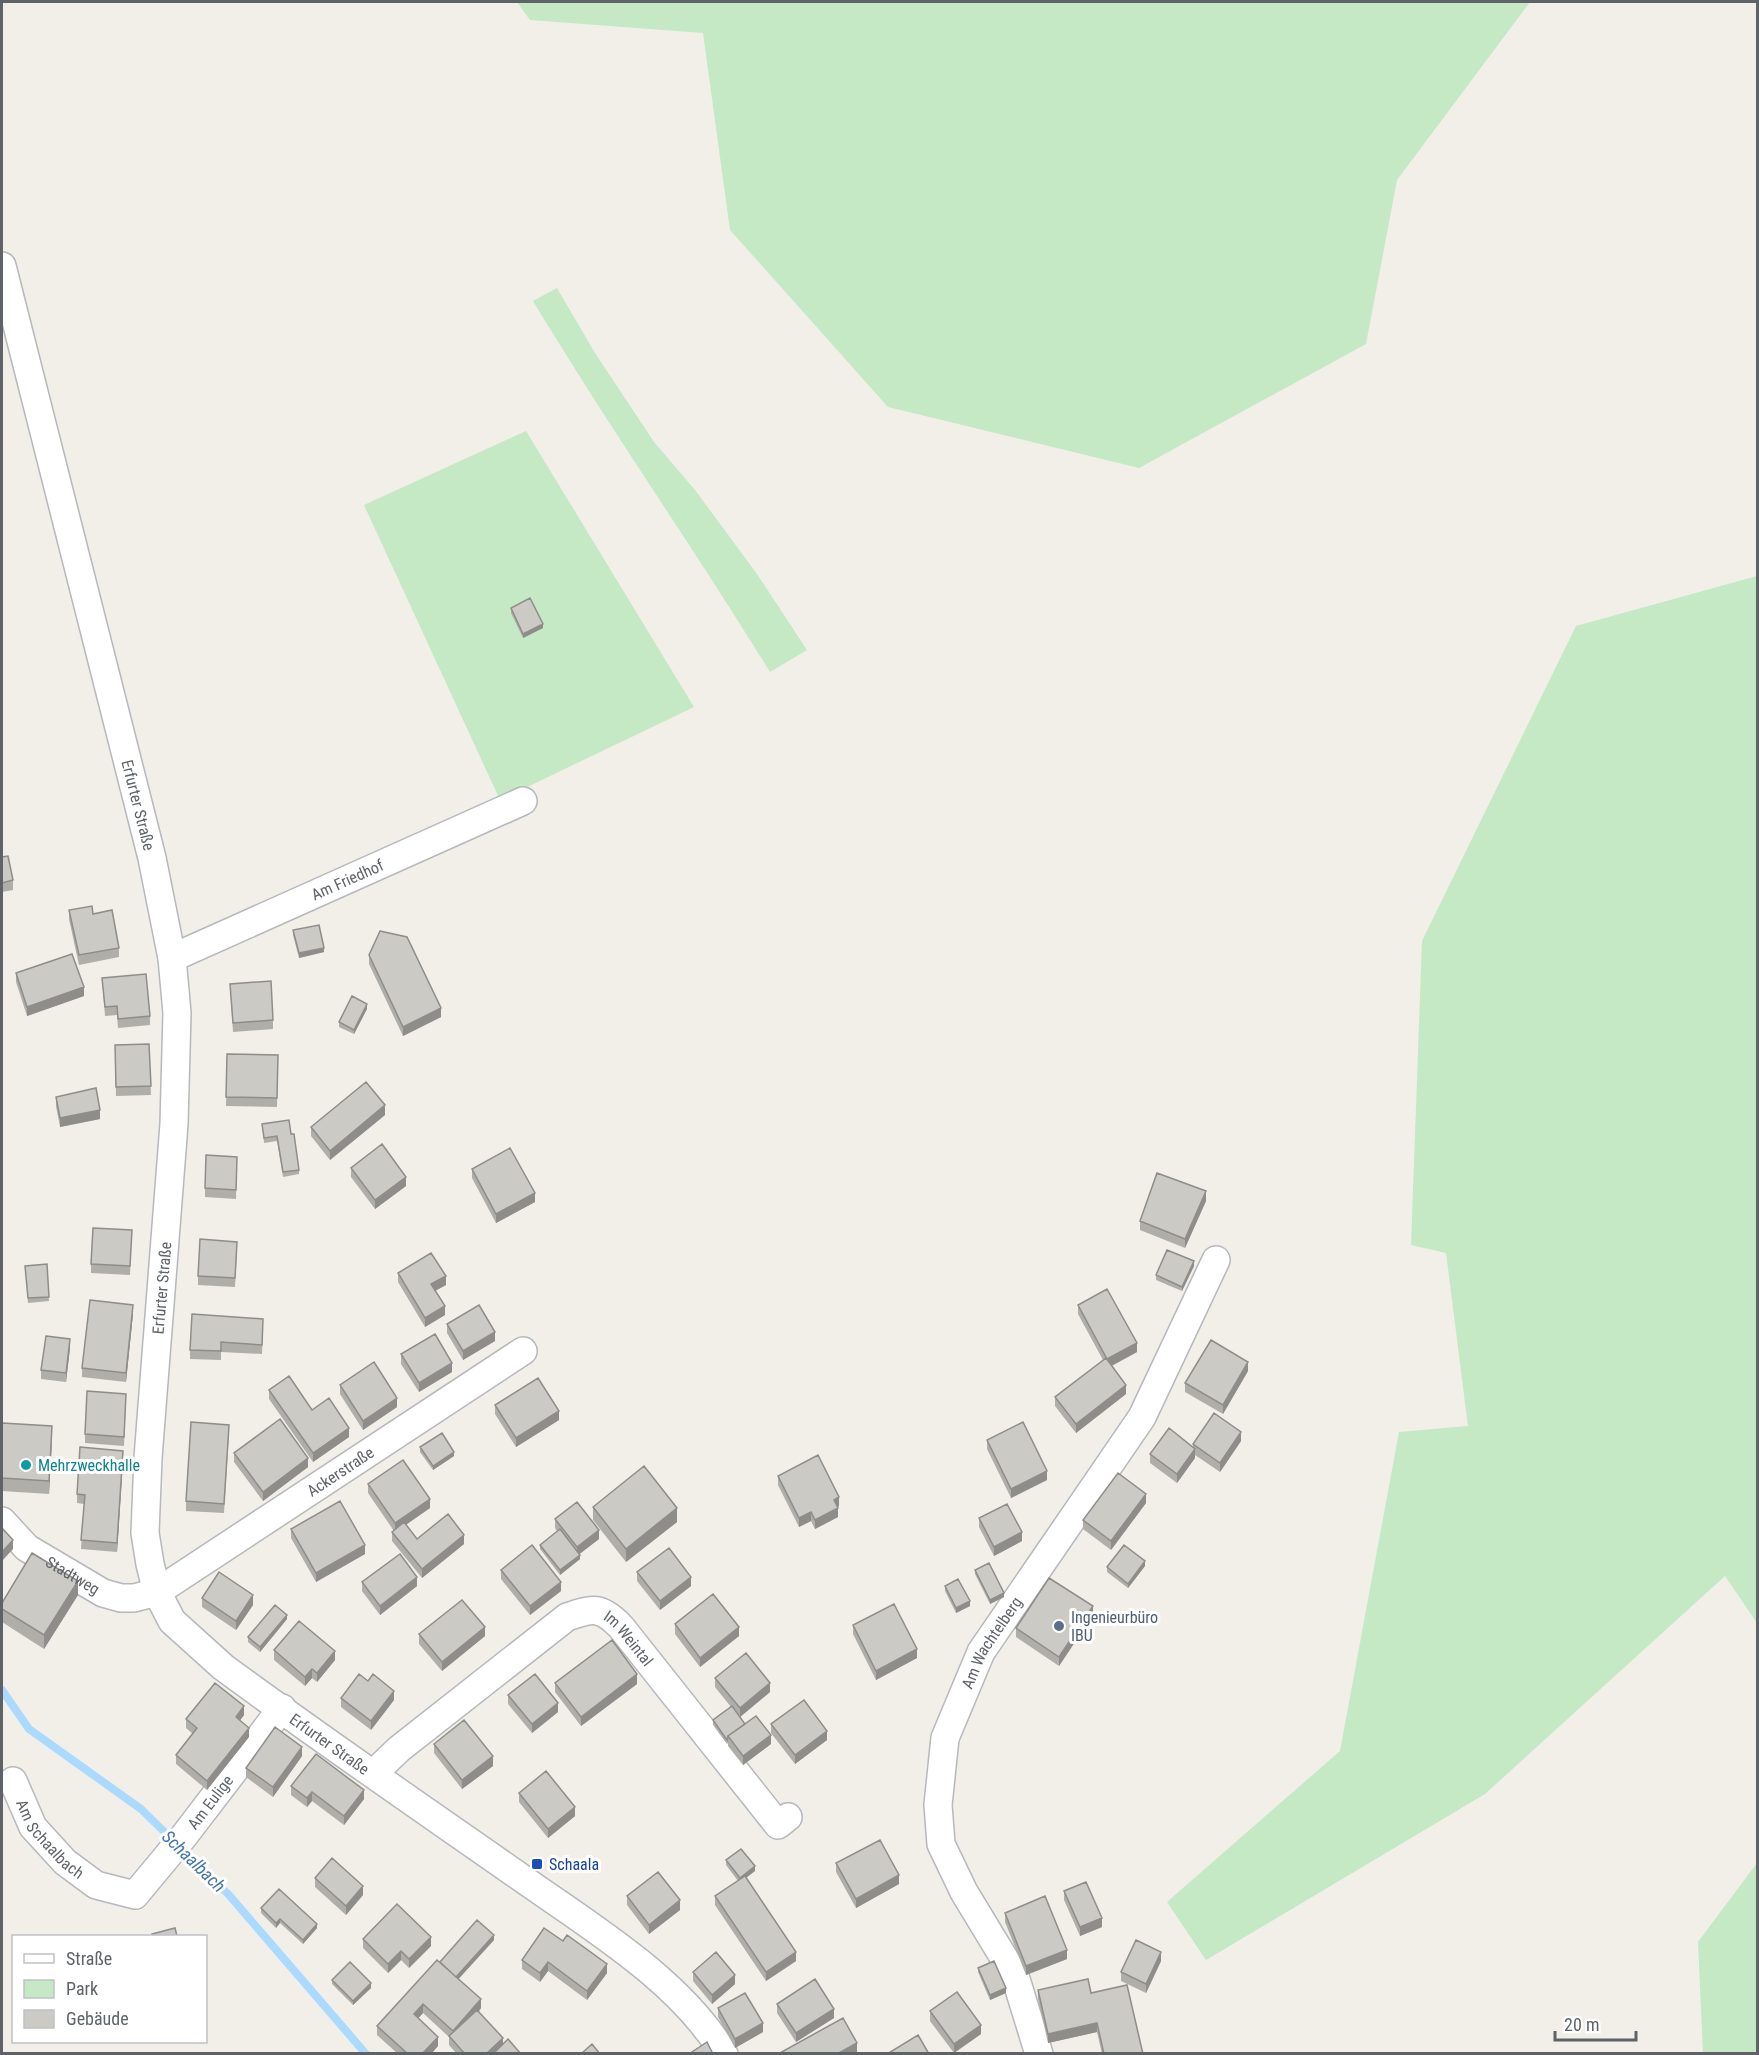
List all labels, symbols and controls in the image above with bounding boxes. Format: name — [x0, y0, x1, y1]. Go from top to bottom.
street label: Erfurter Straße — [118, 758, 159, 852]
street label: Am Friedhof — [308, 855, 386, 904]
street label: Erfurter Straße — [148, 1241, 176, 1335]
street label: Ackerstraße — [303, 1442, 377, 1500]
place label: Mehrzweckhalle — [38, 1456, 140, 1475]
marker: Mehrzweckhalle — [19, 1458, 33, 1472]
street label: Stadtweg — [42, 1552, 103, 1598]
street label: Am Wachtelberg — [957, 1593, 1026, 1691]
street label: Im Weintal — [601, 1606, 657, 1670]
place label: Ingenieurbüro IBU — [1071, 1608, 1158, 1645]
marker: Ingenieurbüro IBU — [1052, 1619, 1066, 1633]
street label: Erfurter Straße — [286, 1709, 373, 1778]
street label: Am Eulige — [183, 1771, 237, 1833]
street label: Am Schaalbach — [13, 1796, 88, 1882]
water label: Schaalbach — [158, 1826, 230, 1896]
place label: Schaala — [549, 1855, 599, 1874]
marker: Schaala — [530, 1857, 544, 1871]
legend — [12, 1935, 207, 2043]
text: Straße — [66, 1948, 112, 1969]
text: Park — [66, 1978, 98, 1999]
scale bar — [1555, 2004, 1636, 2042]
text: Gebäude — [66, 2008, 129, 2029]
text: 20 m — [1564, 2014, 1599, 2035]

